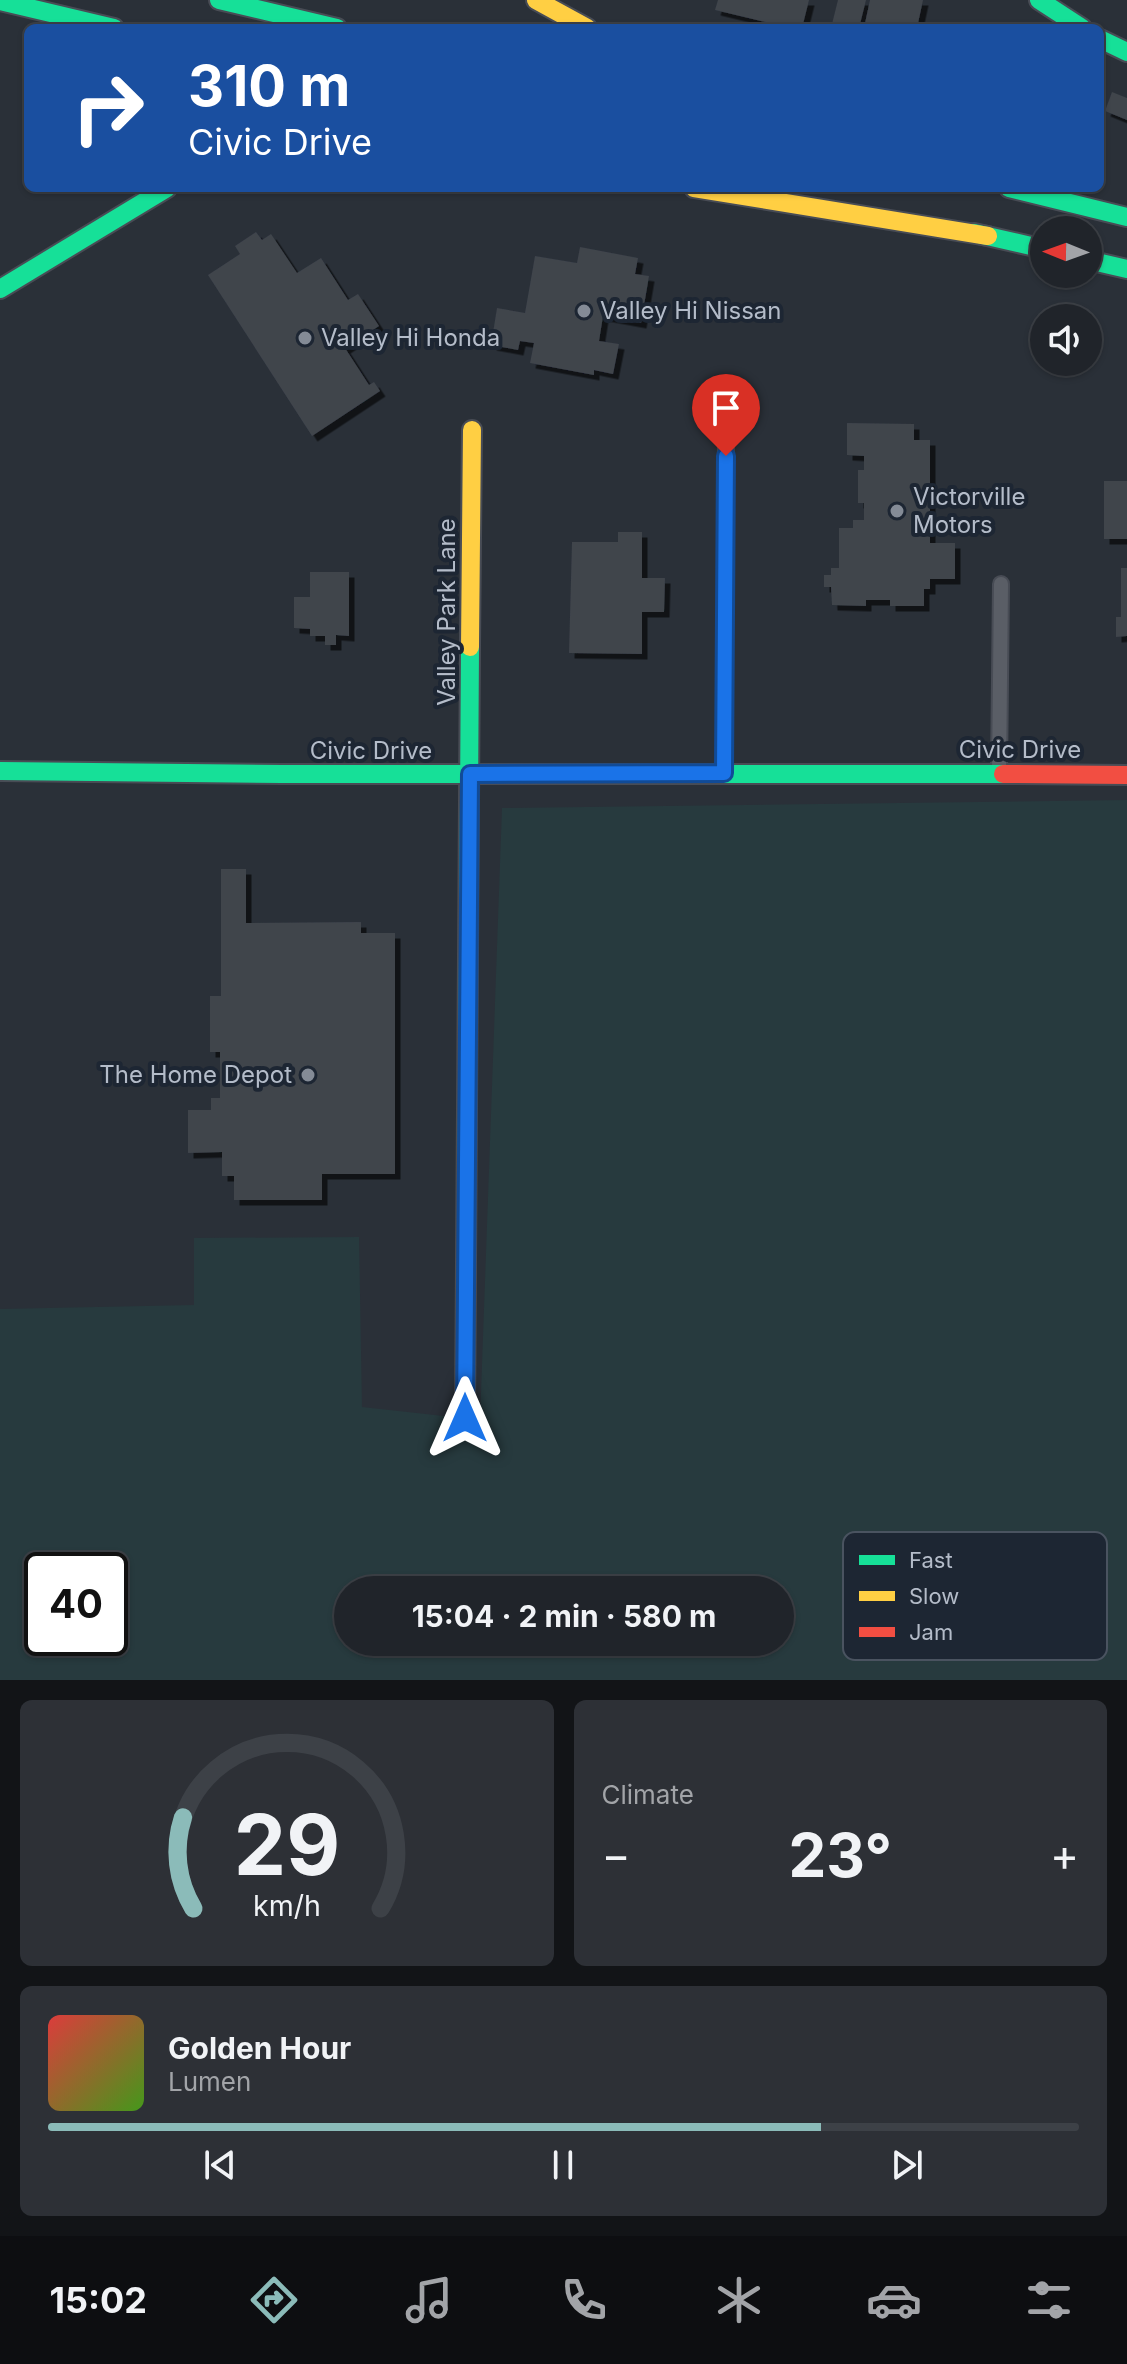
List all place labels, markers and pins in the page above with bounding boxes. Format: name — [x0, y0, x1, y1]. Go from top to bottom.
place label: Valley Hi Nissan — [600, 296, 782, 325]
marker: Valley Hi Nissan — [575, 302, 593, 320]
place label: Valley Hi Honda — [321, 323, 500, 352]
marker: Valley Hi Honda — [296, 329, 314, 347]
pin — [692, 374, 760, 456]
place label: Victorville Motors — [913, 482, 1025, 539]
marker: Victorville Motors — [888, 502, 906, 520]
place label: The Home Depot — [99, 1060, 292, 1089]
marker: The Home Depot — [299, 1066, 317, 1084]

